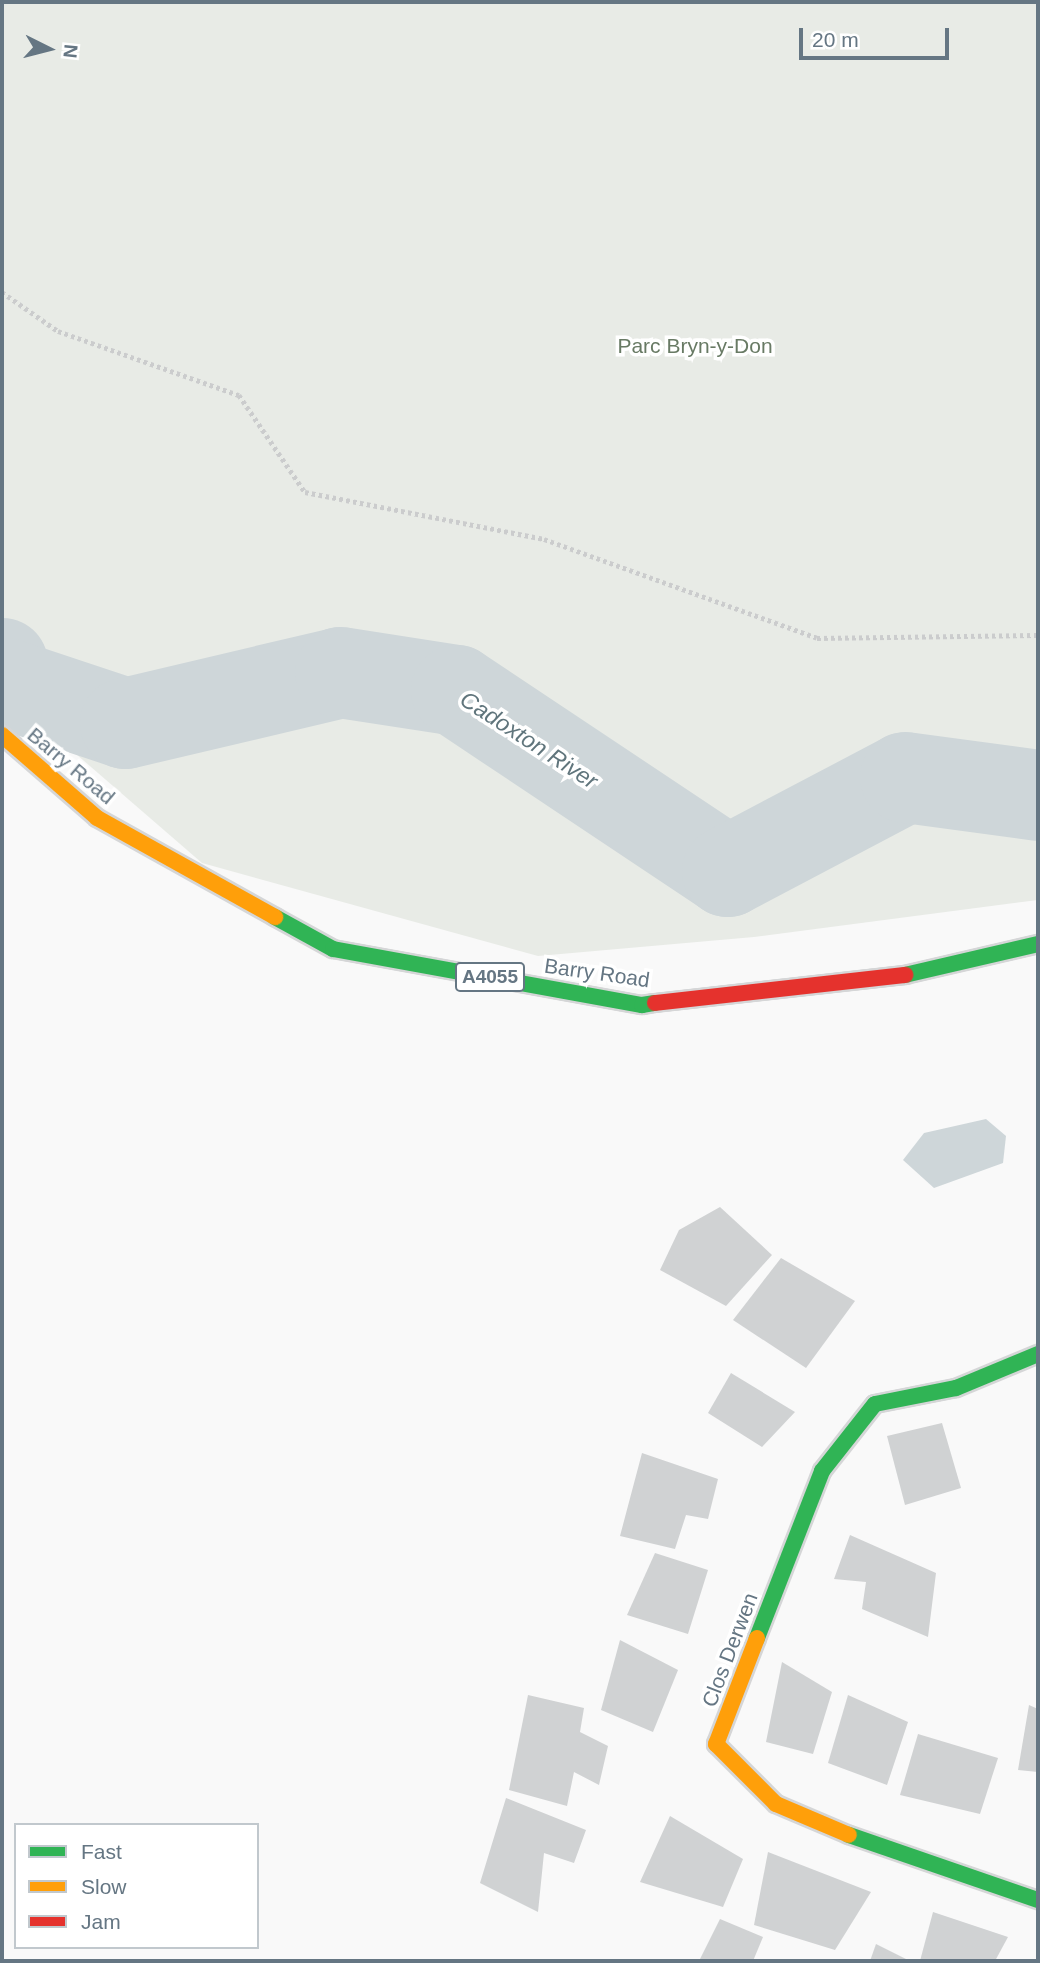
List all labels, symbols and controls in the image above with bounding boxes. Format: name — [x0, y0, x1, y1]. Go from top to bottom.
north arrow — [14, 14, 84, 84]
scale bar — [802, 14, 953, 58]
text: 20 m — [812, 28, 859, 51]
text: N — [59, 43, 82, 59]
park label: Parc Bryn-y-Don — [617, 333, 773, 359]
water label: Cadoxton River — [455, 685, 603, 795]
street label: Barry Road — [22, 722, 120, 810]
street label: Barry Road — [543, 953, 651, 993]
road number: A4055 — [455, 962, 525, 993]
street label: Clos Derwen — [697, 1589, 763, 1711]
legend — [14, 1823, 259, 1949]
text: Fast — [81, 1840, 122, 1863]
text: Slow — [81, 1875, 127, 1898]
text: Jam — [81, 1910, 121, 1933]

